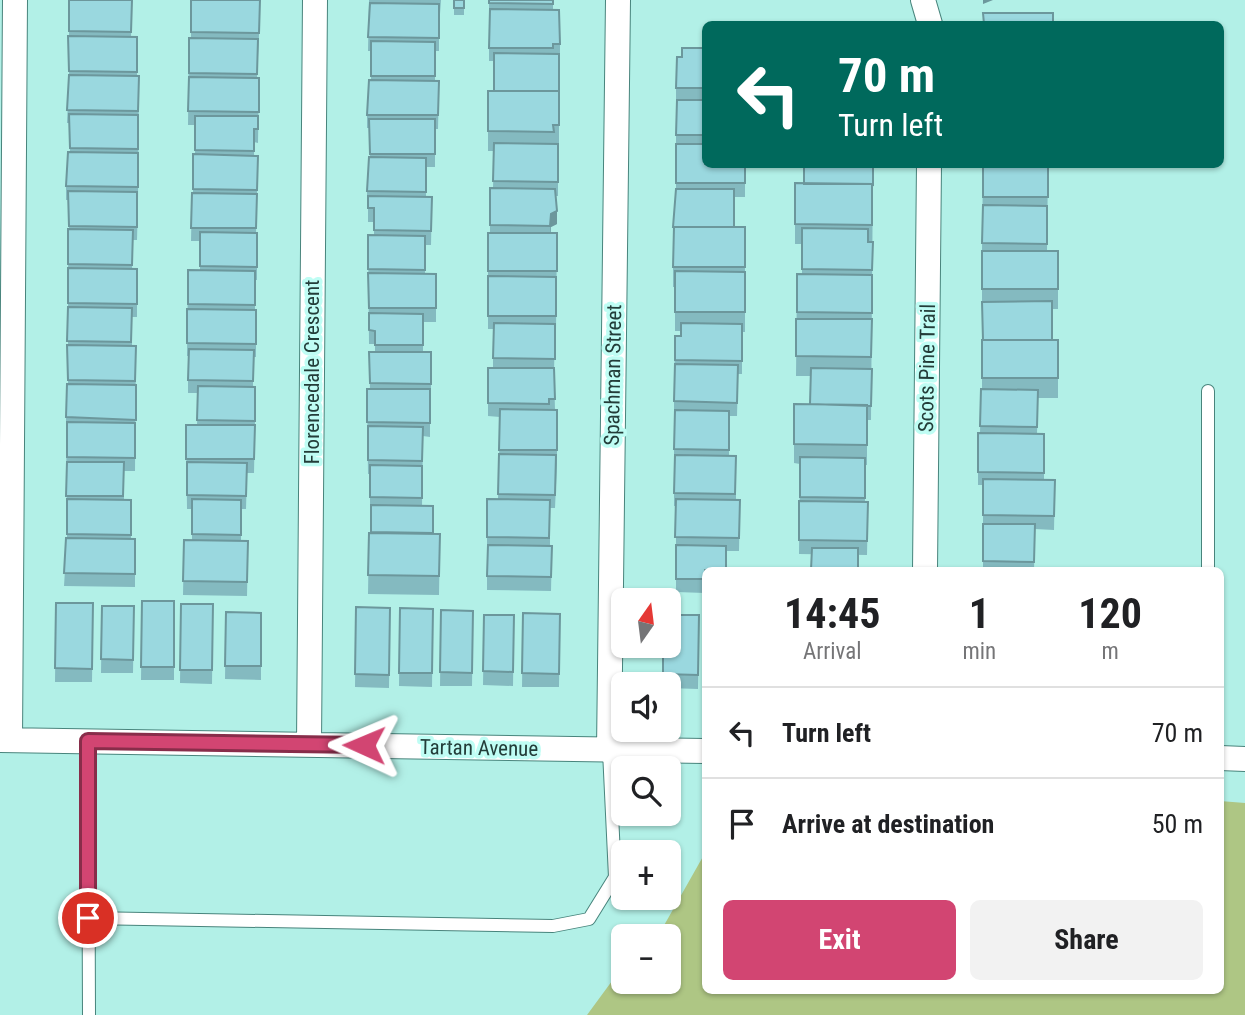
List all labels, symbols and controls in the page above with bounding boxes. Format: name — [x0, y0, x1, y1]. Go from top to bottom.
text: 70 m — [838, 47, 935, 104]
icon: left — [723, 49, 814, 140]
text: Turn left — [838, 106, 943, 144]
street label: Florencedale Crescent — [300, 280, 324, 464]
street label: Spachman Street — [600, 304, 626, 446]
street label: Scots Pine Trail — [914, 304, 940, 432]
north arrow — [611, 588, 681, 658]
map controls — [611, 588, 681, 994]
text: 14:45 — [784, 589, 880, 638]
text: 1 — [969, 589, 990, 638]
text: 120 — [1078, 589, 1142, 638]
text: Arrival — [803, 638, 861, 665]
text: min — [962, 638, 996, 665]
text: m — [1101, 638, 1119, 665]
button: sound — [611, 672, 681, 742]
position arrow — [327, 708, 401, 782]
icon: left — [723, 714, 761, 752]
text: Turn left — [782, 718, 871, 748]
text: 70 m — [1152, 718, 1203, 748]
street label: Tartan Avenue — [420, 735, 539, 761]
button: search — [611, 756, 681, 826]
icon: arrive — [723, 805, 761, 843]
text: Arrive at destination — [782, 809, 994, 839]
text: 50 m — [1152, 809, 1203, 839]
button: + — [611, 840, 681, 910]
pin — [58, 888, 118, 948]
icon: arrive — [69, 899, 107, 937]
button: Exit — [723, 900, 956, 980]
button: Share — [970, 900, 1203, 980]
button: − — [611, 924, 681, 994]

